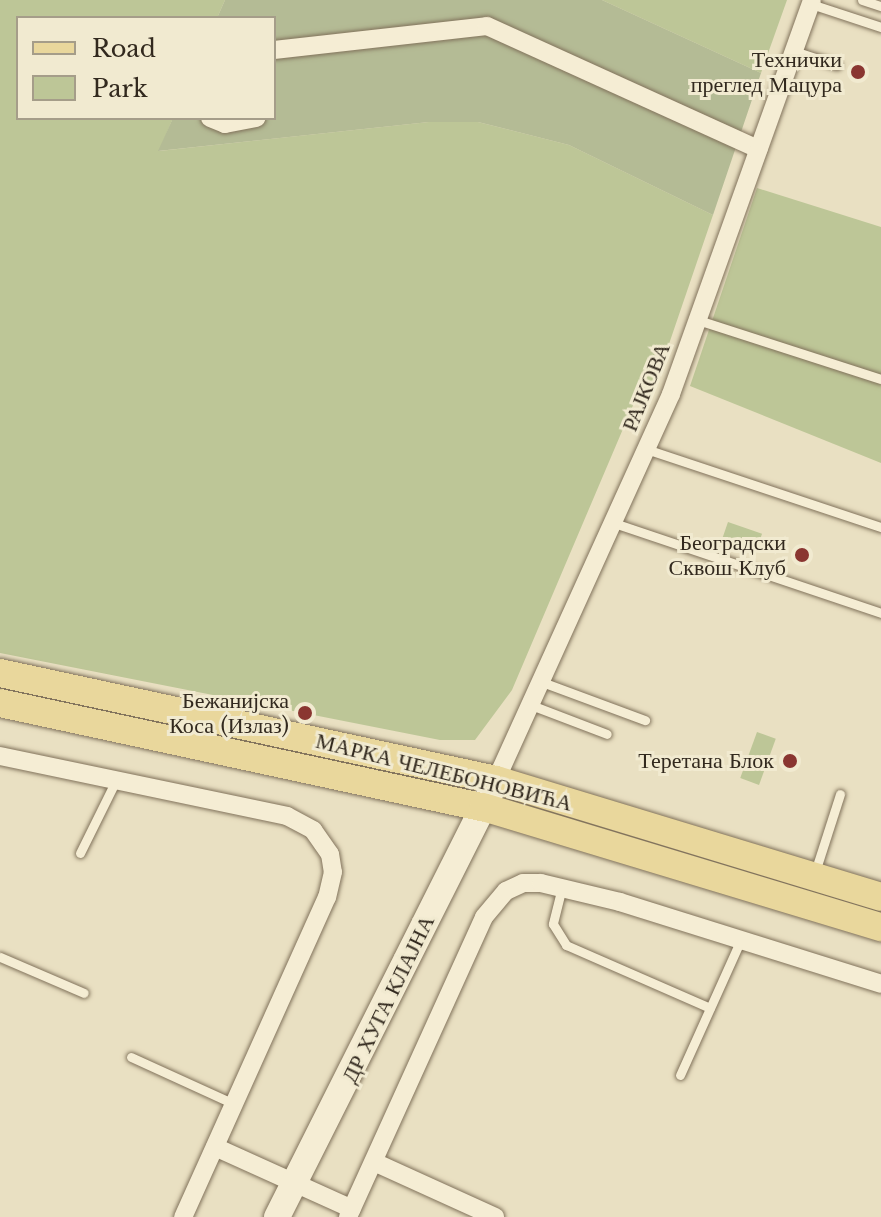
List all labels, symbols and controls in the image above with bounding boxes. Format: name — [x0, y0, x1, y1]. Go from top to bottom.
legend — [16, 16, 276, 120]
text: Road — [92, 34, 156, 63]
place label: Технички преглед Мацура — [691, 46, 842, 98]
marker: Технички преглед Мацура — [849, 63, 867, 81]
text: Park — [92, 74, 148, 103]
street label: РАЈКОВА — [616, 339, 676, 435]
place label: Београдски Сквош Клуб — [669, 529, 786, 580]
marker: Београдски Сквош Клуб — [793, 546, 811, 564]
place label: Бежанијска Коса (Излаз) — [169, 687, 289, 738]
marker: Бежанијска Коса (Излаз) — [296, 704, 314, 722]
street label: МАРКА ЧЕЛЕБОНОВИЋА — [313, 727, 575, 817]
place label: Теретана Блок — [638, 748, 774, 774]
marker: Теретана Блок — [781, 752, 799, 770]
street label: ДР ХУГА КЛАЈНА — [336, 911, 440, 1087]

